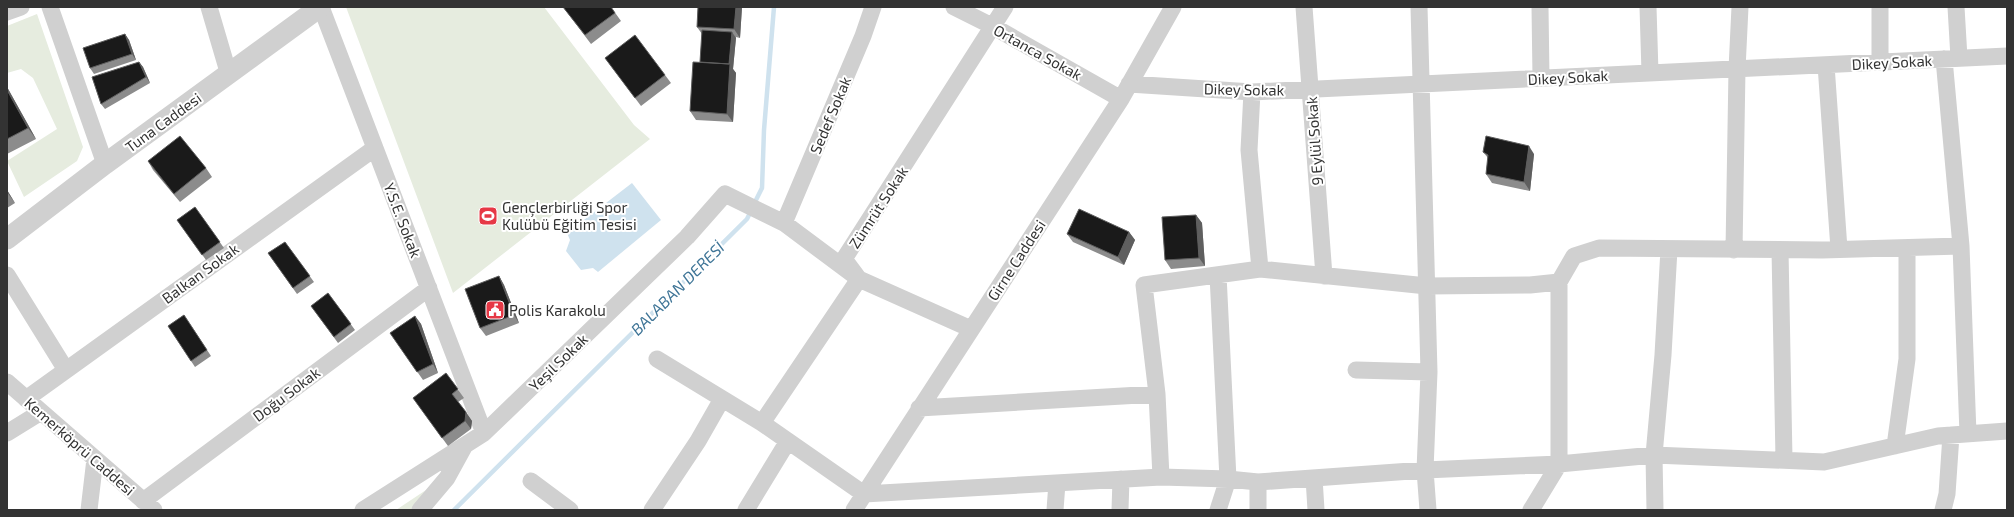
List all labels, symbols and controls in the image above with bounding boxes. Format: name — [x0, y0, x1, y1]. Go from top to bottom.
street label: Ortanca Sokak — [991, 20, 1086, 84]
street label: Dikey Sokak — [1851, 51, 1933, 73]
street label: Dikey Sokak — [1527, 66, 1609, 88]
street label: Sedef Sokak — [806, 73, 855, 156]
street label: Dikey Sokak — [1204, 79, 1285, 99]
street label: Tuna Caddesi — [121, 88, 205, 156]
street label: 9 Eylül Sokak — [1302, 96, 1326, 186]
street label: Zümrüt Sokak — [845, 162, 911, 251]
street label: Y.S.E. Sokak — [381, 180, 426, 260]
place label: Gençlerbirliği Spor Kulübü Eğitim Tesisi — [502, 198, 637, 233]
sports icon: Gençlerbirliği Spor Kulübü Eğitim Tesisi — [477, 205, 499, 227]
street label: Girne Caddesi — [983, 216, 1049, 304]
water label: BALABAN DERESİ — [626, 237, 728, 339]
street label: Balkan Sokak — [158, 239, 242, 307]
public building icon: Polis Karakolu — [484, 299, 506, 321]
place label: Polis Karakolu — [509, 301, 606, 319]
street label: Yeşil Sokak — [525, 329, 592, 395]
street label: Doğu Sokak — [249, 363, 323, 425]
street label: Kemerköprü Caddesi — [21, 393, 139, 499]

